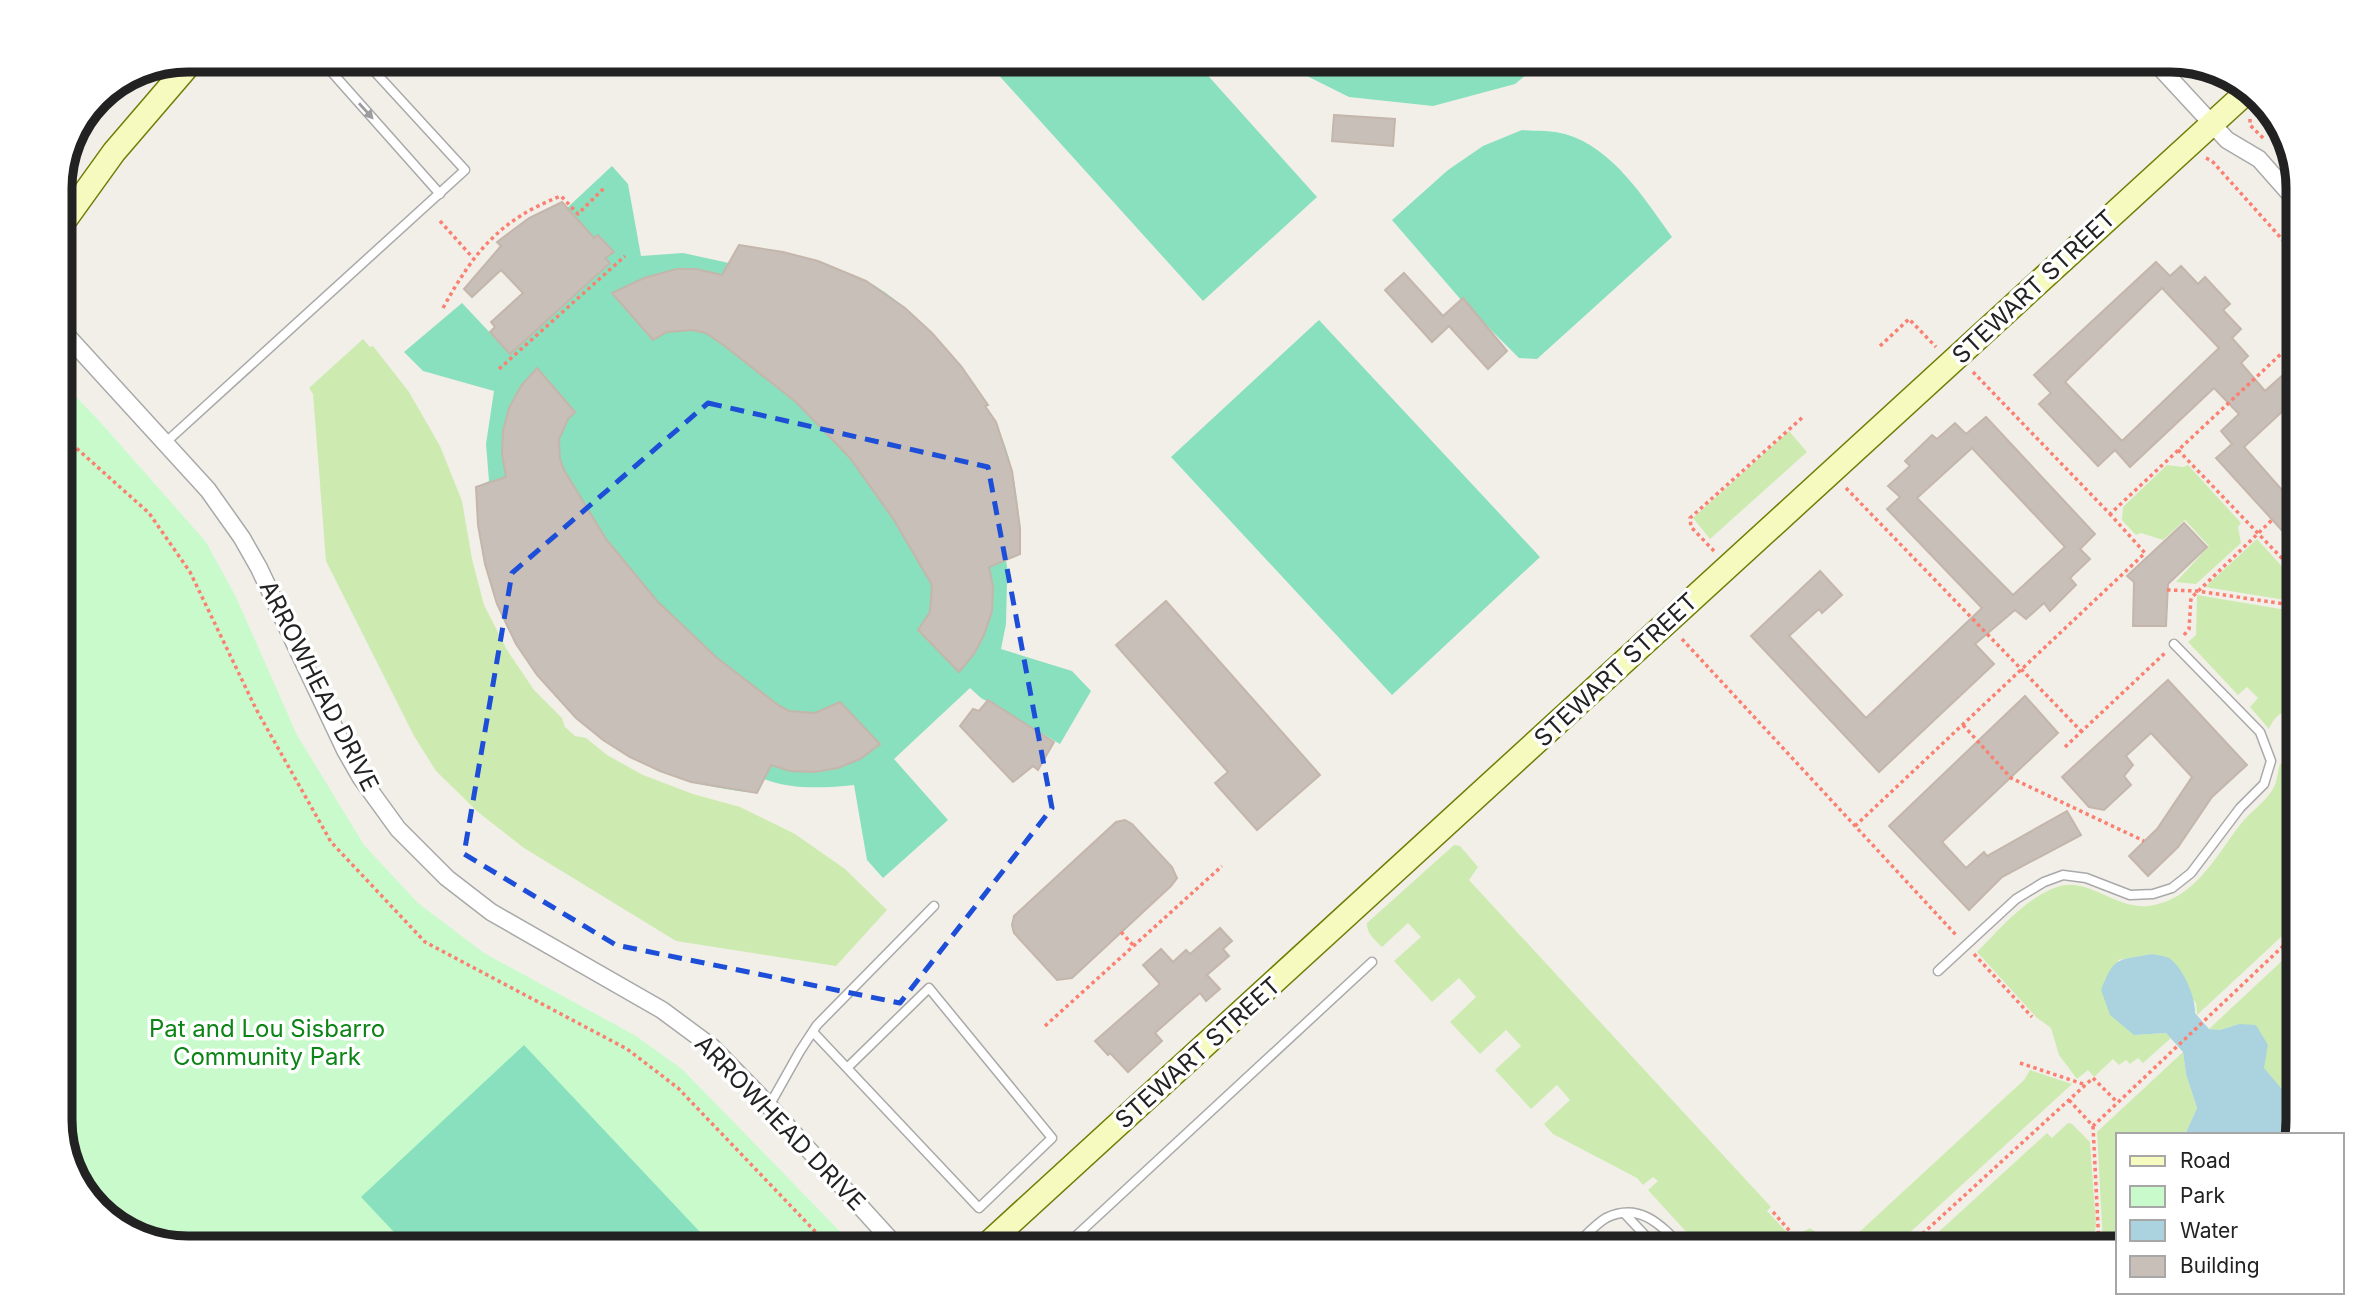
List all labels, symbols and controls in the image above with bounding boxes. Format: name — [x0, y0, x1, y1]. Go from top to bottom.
one-way arrow — [358, 102, 373, 119]
street label: STEWART STREET — [1946, 204, 2121, 370]
street label: ARROWHEAD DRIVE — [254, 576, 385, 796]
street label: STEWART STREET — [1528, 587, 1703, 753]
street label: STEWART STREET — [1109, 971, 1286, 1135]
park label: Pat and Lou Sisbarro Community Park — [149, 1014, 385, 1071]
street label: ARROWHEAD DRIVE — [689, 1029, 872, 1216]
legend — [2116, 1133, 2344, 1294]
text: Road — [2180, 1148, 2231, 1173]
text: Park — [2180, 1183, 2225, 1208]
text: Water — [2180, 1218, 2238, 1243]
text: Building — [2180, 1253, 2260, 1278]

